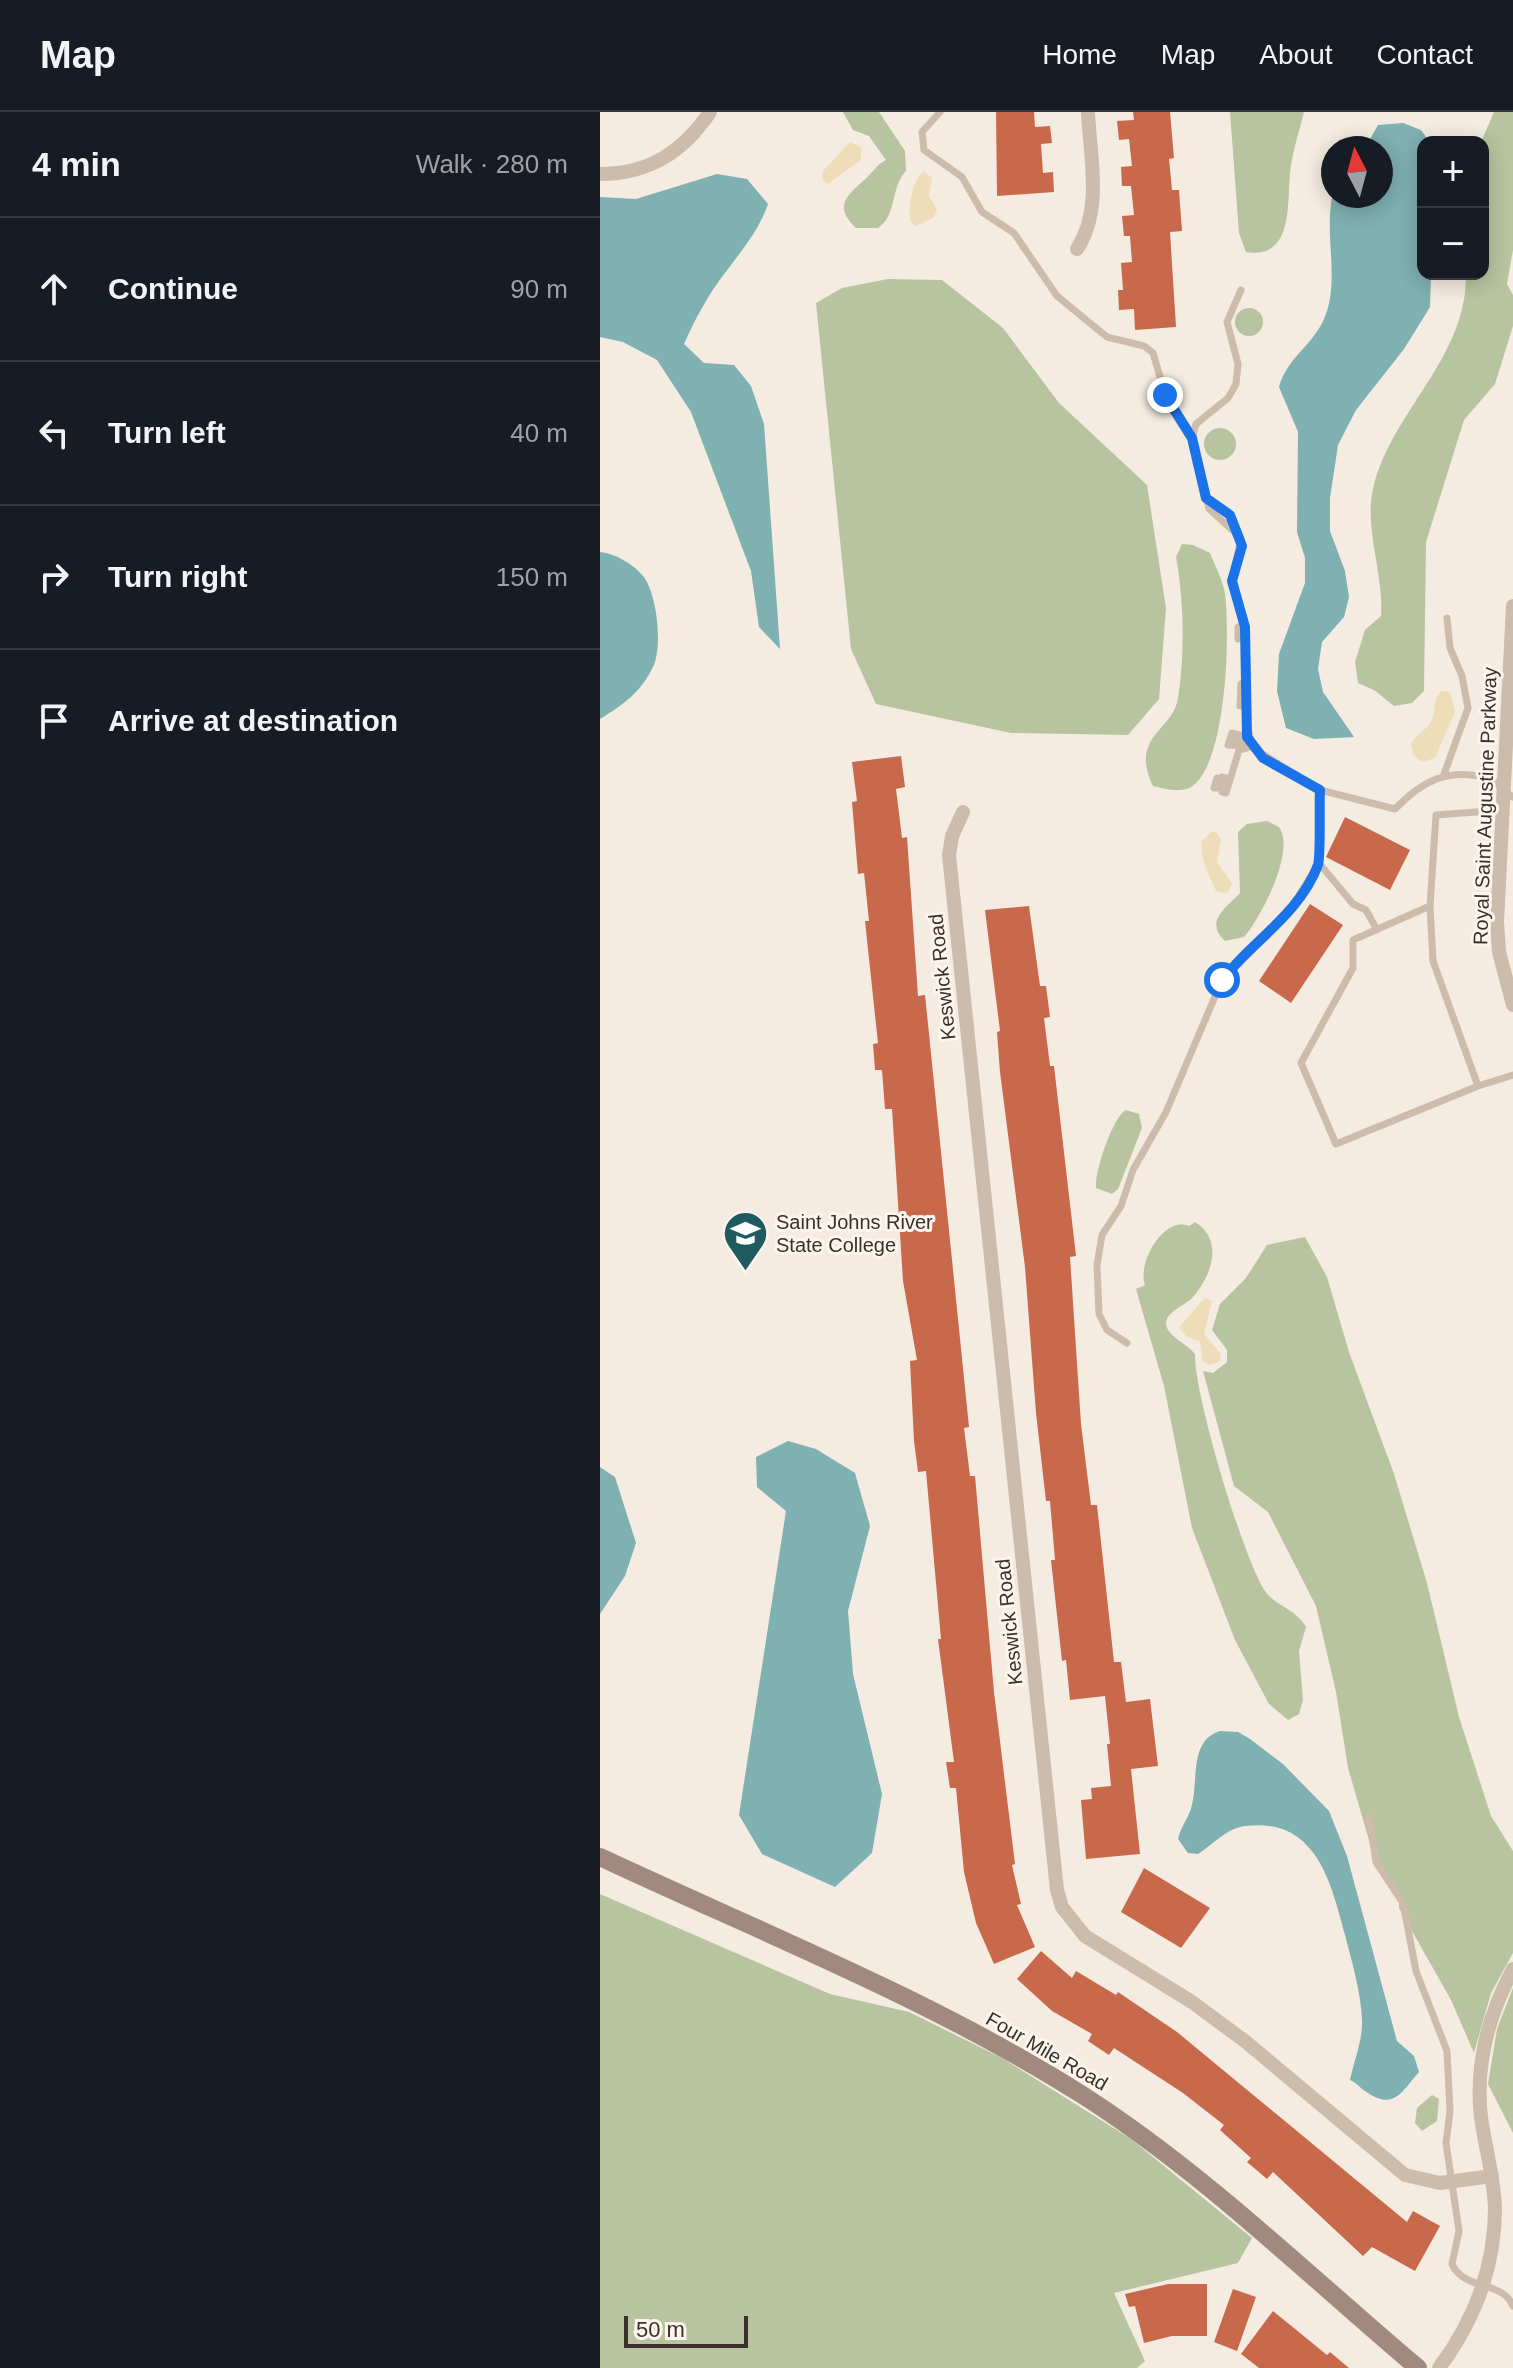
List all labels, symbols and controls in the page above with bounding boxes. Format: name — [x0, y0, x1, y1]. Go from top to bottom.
text: Map — [40, 34, 116, 76]
text: Home — [1042, 39, 1117, 70]
text: Map — [1161, 39, 1215, 70]
text: About — [1259, 39, 1333, 70]
text: Contact — [1377, 39, 1473, 70]
north arrow — [1321, 136, 1393, 208]
map controls — [1417, 136, 1489, 280]
button: + — [1417, 136, 1489, 208]
text: 4 min — [32, 145, 121, 183]
text: Walk · 280 m — [416, 149, 568, 179]
button: − — [1417, 208, 1489, 280]
icon: ahead — [32, 267, 76, 311]
text: Continue — [108, 272, 238, 305]
text: 90 m — [510, 274, 568, 304]
route end — [1147, 377, 1183, 413]
icon: left — [32, 411, 76, 455]
text: Turn left — [108, 416, 226, 449]
text: 40 m — [510, 418, 568, 448]
icon: right — [32, 555, 76, 599]
text: Turn right — [108, 560, 247, 593]
text: 150 m — [496, 562, 568, 592]
street label: Royal Saint Augustine Parkway — [1469, 667, 1501, 945]
icon: arrive — [32, 699, 76, 743]
text: Arrive at destination — [108, 704, 398, 737]
street label: Keswick Road — [924, 913, 960, 1041]
route start — [1204, 962, 1240, 998]
school or university icon: Saint Johns River State College — [721, 1210, 769, 1273]
place label: Saint Johns River State College — [776, 1211, 933, 1256]
street label: Keswick Road — [991, 1558, 1027, 1686]
street label: Four Mile Road — [982, 2007, 1112, 2095]
scale bar — [624, 2312, 748, 2348]
text: 50 m — [636, 2317, 685, 2342]

